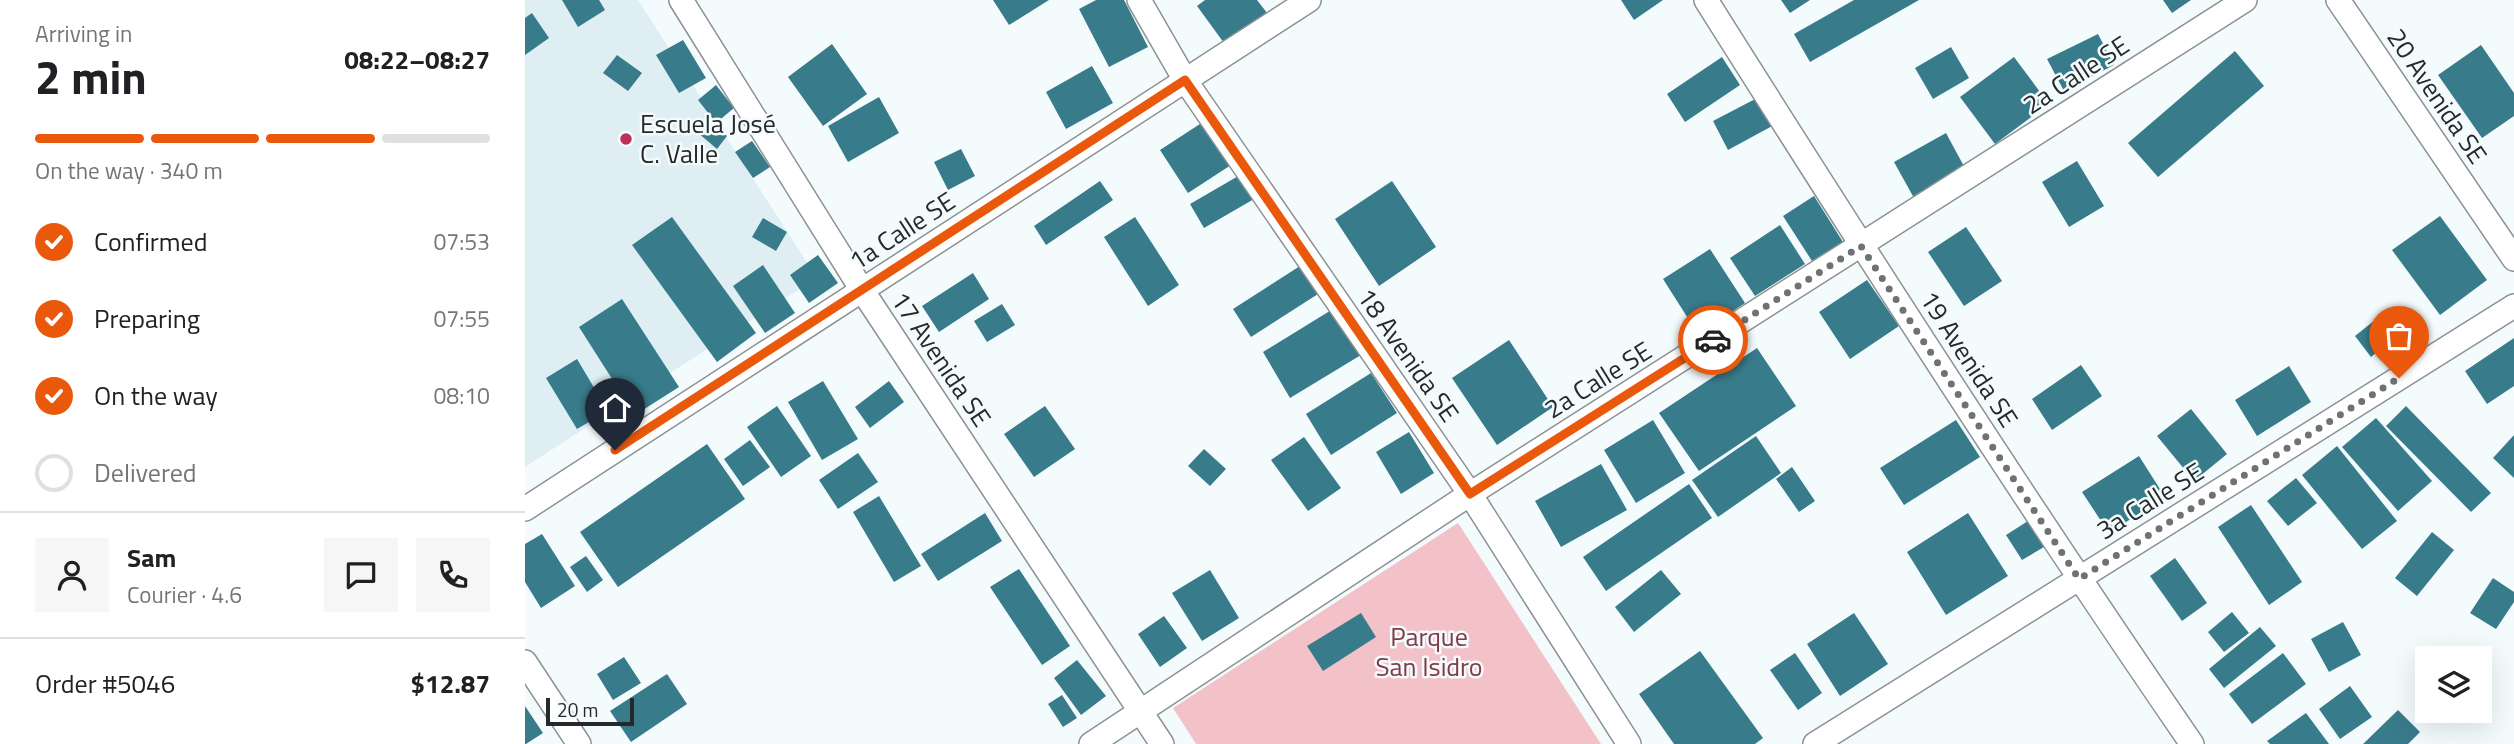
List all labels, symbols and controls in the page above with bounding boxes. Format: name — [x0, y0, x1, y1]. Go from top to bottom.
text: Arriving in — [35, 16, 132, 51]
street label: 20 Avenida SE — [2378, 20, 2497, 171]
street label: 2a Calle SE — [2015, 26, 2137, 124]
text: 08:22–08:27 — [344, 40, 490, 79]
text: 2 min — [35, 42, 147, 112]
place label: Escuela José C. Valle — [640, 104, 776, 173]
marker: Escuela José C. Valle — [618, 131, 634, 147]
text: On the way · 340 m — [35, 153, 223, 188]
street label: 1a Calle SE — [841, 182, 963, 280]
text: Confirmed — [94, 222, 208, 261]
icon: check — [35, 223, 73, 261]
text: 07:53 — [433, 224, 490, 259]
street label: 18 Avenida SE — [1348, 280, 1469, 430]
street label: 17 Avenida SE — [882, 283, 1001, 434]
street label: 19 Avenida SE — [1911, 283, 2028, 435]
text: Preparing — [94, 299, 200, 338]
icon: check — [35, 300, 73, 338]
text: 07:55 — [433, 301, 490, 336]
courier — [1678, 305, 1748, 375]
pin — [2369, 306, 2429, 378]
icon: bag — [2380, 317, 2418, 355]
icon: car — [1694, 321, 1732, 359]
street label: 2a Calle SE — [1537, 331, 1659, 428]
text: On the way — [94, 376, 218, 415]
icon: check — [35, 377, 73, 415]
text: 08:10 — [433, 378, 490, 413]
pin — [585, 378, 645, 450]
icon: home — [596, 389, 634, 427]
street label: 3a Calle SE — [2089, 452, 2211, 549]
text: Delivered — [94, 453, 197, 492]
button: person — [35, 538, 109, 612]
text: Sam — [127, 538, 176, 577]
button: chat — [324, 538, 398, 612]
button: phone — [416, 538, 490, 612]
text: Courier · 4.6 — [127, 577, 242, 612]
park label: Parque San Isidro — [1375, 617, 1483, 686]
map controls — [2415, 646, 2492, 723]
button: layers — [2415, 646, 2492, 723]
text: Order #5046 — [35, 664, 175, 703]
text: $12.87 — [411, 664, 490, 703]
scale bar — [546, 695, 633, 727]
text: 20 m — [557, 695, 598, 724]

